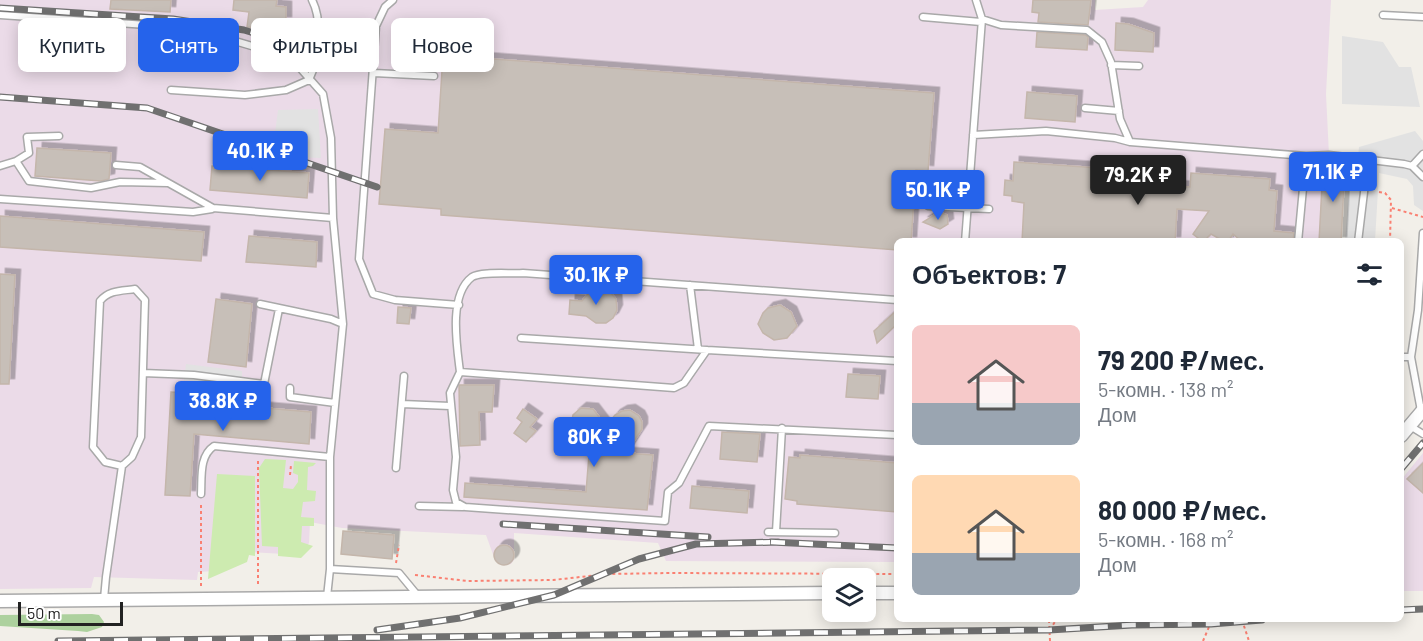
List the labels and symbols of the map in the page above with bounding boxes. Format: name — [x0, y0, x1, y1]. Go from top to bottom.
pin: 40.1K ₽ — [205, 131, 315, 182]
pin: 71.1K ₽ — [1278, 152, 1388, 203]
pin: 79.2K ₽ — [1083, 155, 1193, 206]
pin: 50.1K ₽ — [883, 170, 993, 221]
pin: 30.1K ₽ — [541, 255, 651, 306]
pin: 38.8K ₽ — [168, 381, 278, 432]
pin: 80K ₽ — [552, 417, 636, 468]
scale bar — [18, 599, 123, 626]

